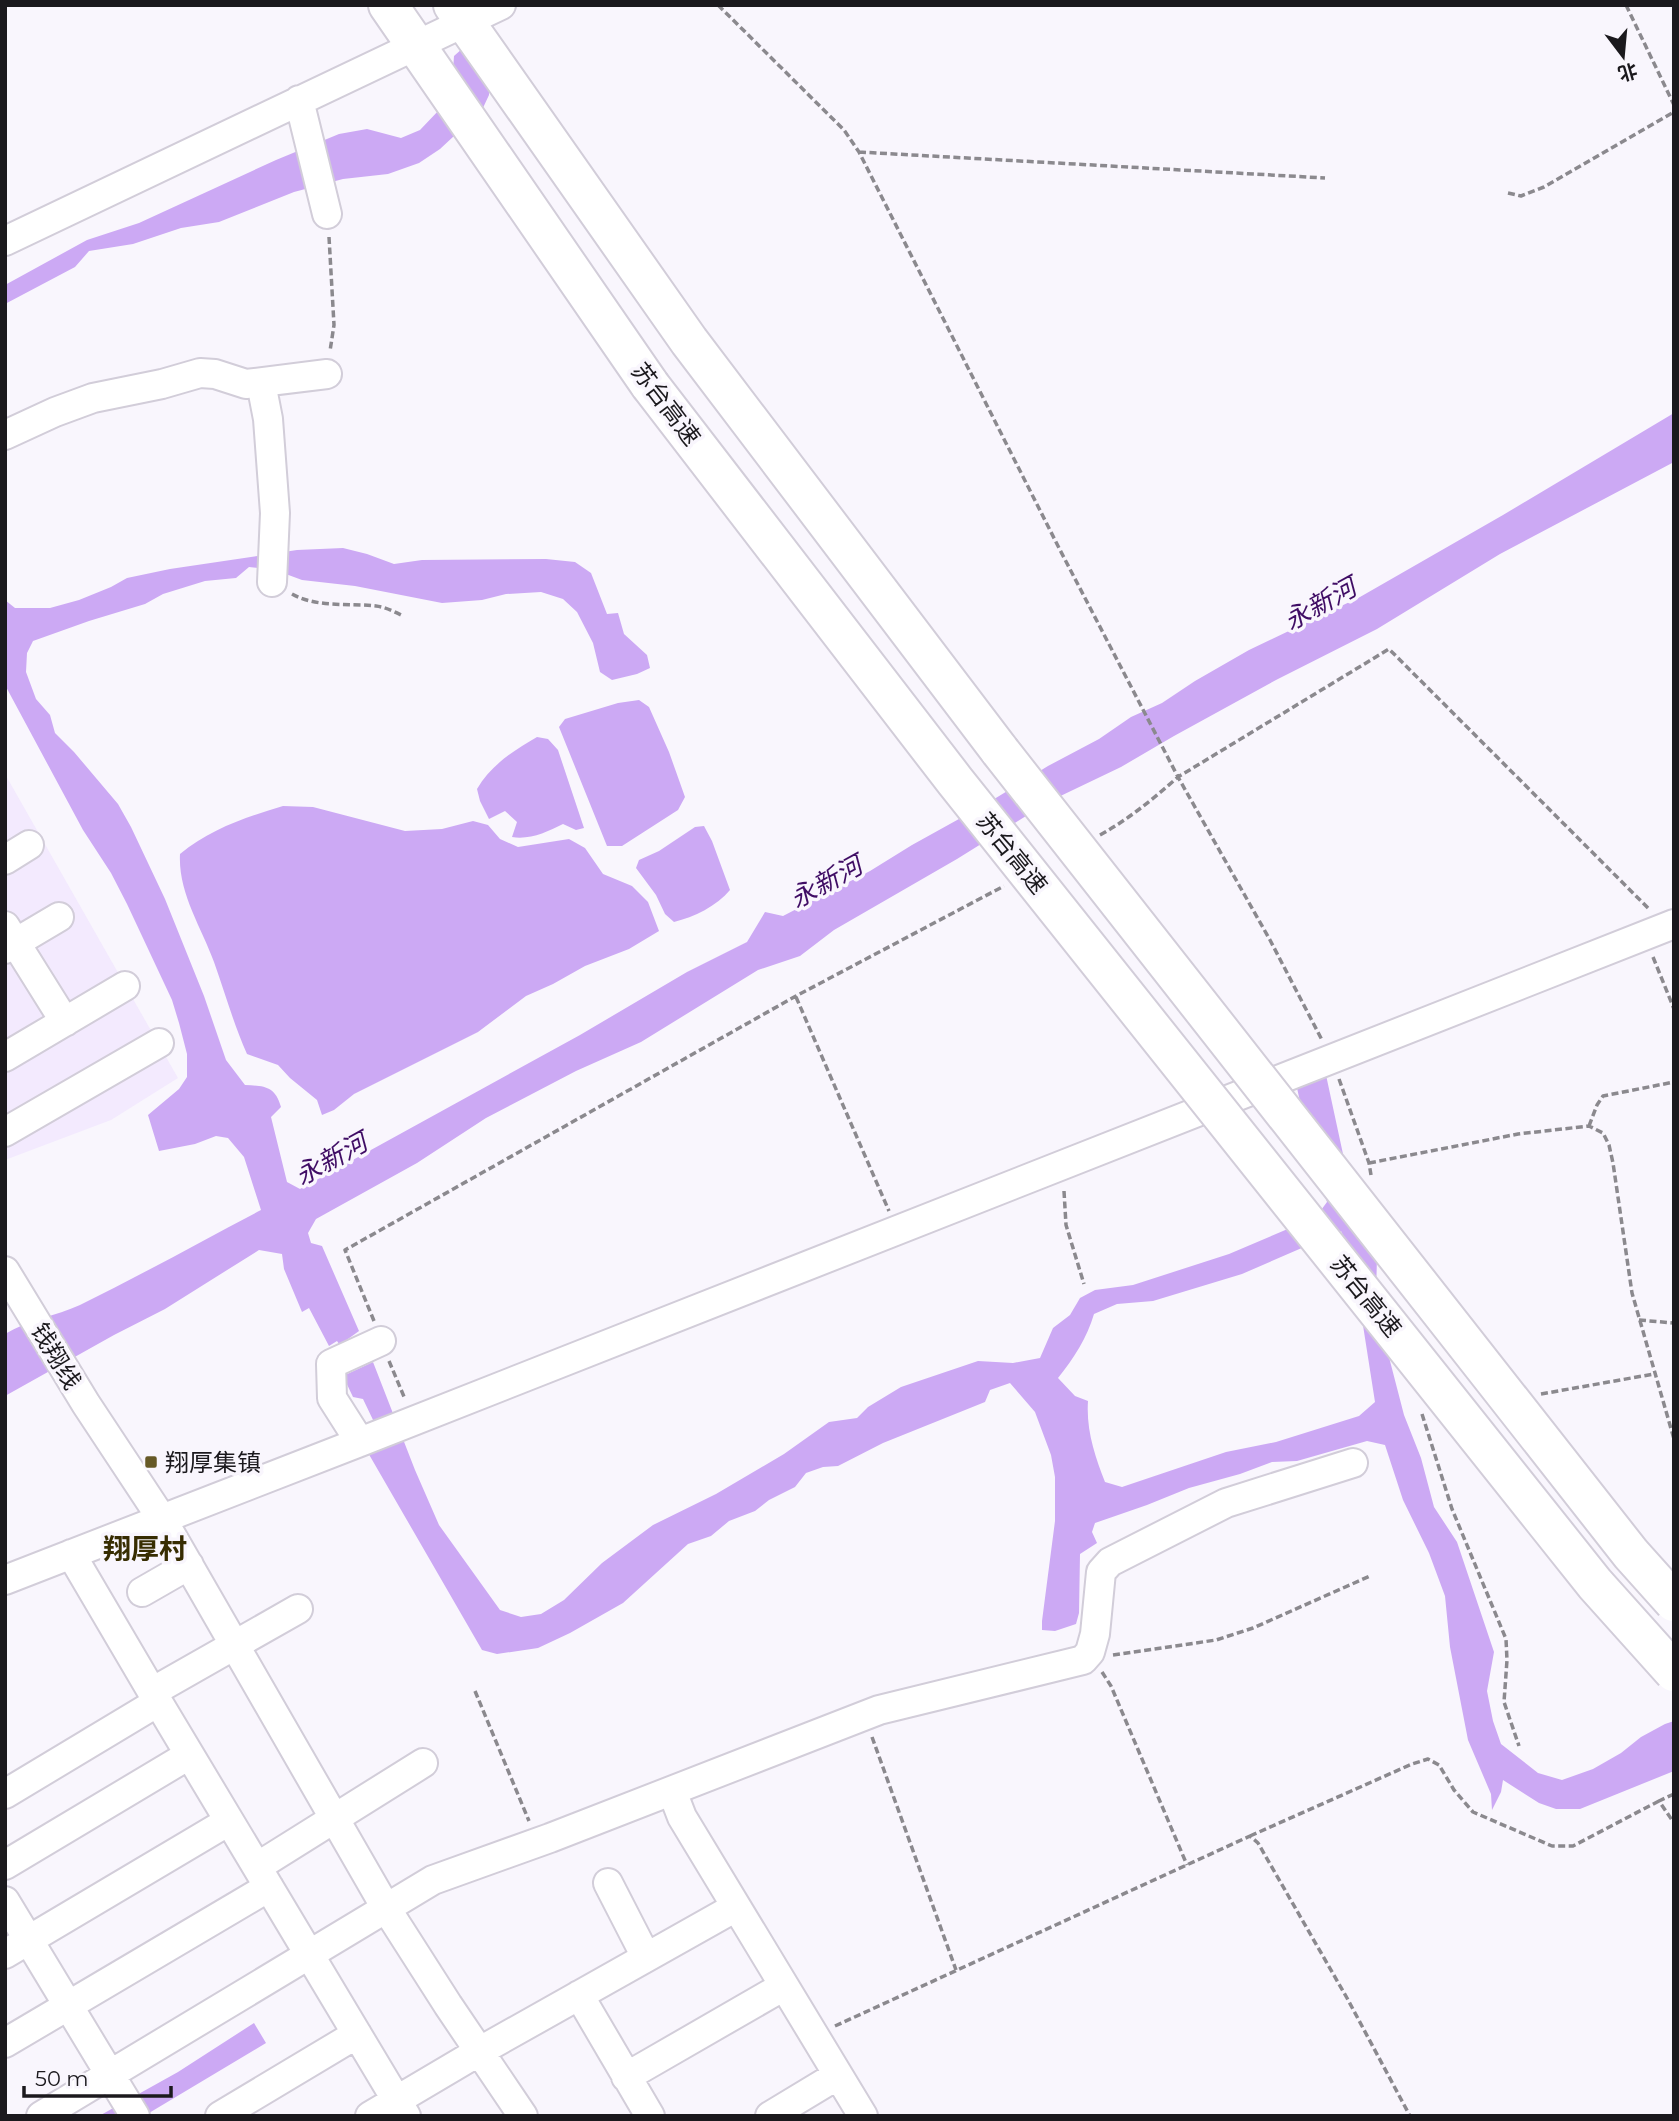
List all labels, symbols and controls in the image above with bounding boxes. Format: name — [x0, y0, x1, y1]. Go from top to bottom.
north arrow — [1588, 21, 1658, 91]
text: 北 — [1615, 58, 1640, 86]
street label: 苏台高速 — [626, 357, 706, 451]
water label: 永新河 — [1278, 569, 1366, 637]
street label: 苏台高速 — [971, 807, 1053, 899]
water label: 永新河 — [784, 847, 872, 915]
water label: 永新河 — [289, 1124, 377, 1192]
street label: 苏台高速 — [1325, 1250, 1407, 1342]
street label: 钱翔线 — [25, 1318, 87, 1394]
place label: 翔厚集镇 — [165, 1448, 261, 1477]
marker: 翔厚集镇 — [143, 1454, 159, 1470]
district label: 翔厚村 — [103, 1532, 187, 1566]
scale bar — [24, 2054, 172, 2098]
text: 50 m — [35, 2066, 89, 2091]

